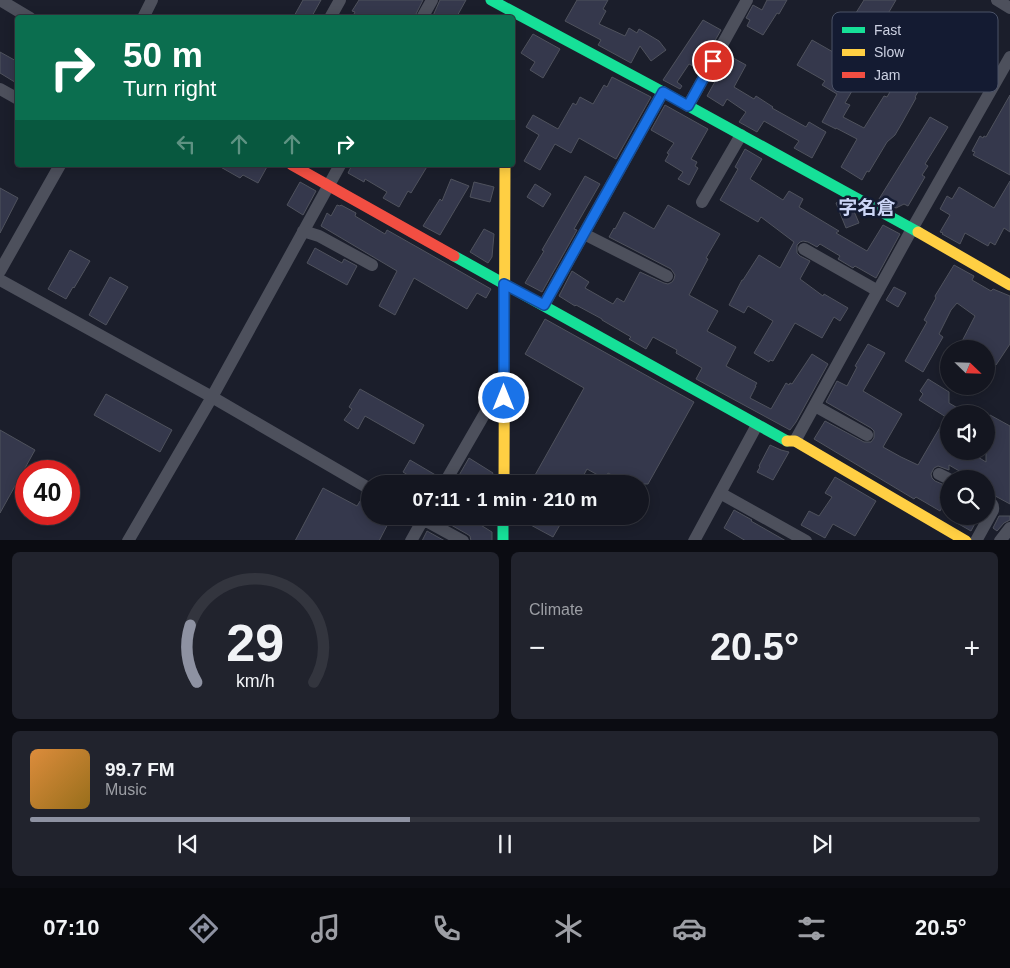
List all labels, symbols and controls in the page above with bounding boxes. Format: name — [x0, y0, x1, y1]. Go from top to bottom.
legend — [832, 12, 998, 92]
text: Fast — [874, 22, 901, 38]
icon: right — [40, 35, 105, 100]
text: 50 m — [123, 35, 203, 74]
pin — [692, 40, 734, 82]
text: Slow — [874, 44, 905, 60]
icon: arrive — [699, 47, 727, 75]
text: Jam — [874, 67, 900, 83]
text: Turn right — [123, 76, 216, 101]
icon: left — [172, 130, 200, 158]
icon: ahead — [225, 130, 253, 158]
icon: ahead — [278, 130, 306, 158]
icon: right — [331, 130, 359, 158]
district label: 字名倉 — [838, 197, 896, 218]
north arrow — [940, 340, 995, 395]
map controls — [940, 340, 995, 525]
position arrow — [477, 371, 529, 423]
button: sound — [940, 405, 995, 460]
speed limit sign: 40 — [15, 460, 80, 525]
button: search — [940, 470, 995, 525]
text: 07:11 · 1 min · 210 m — [413, 489, 597, 510]
text: Climate — [529, 601, 583, 618]
text: 29 — [227, 614, 284, 672]
text: 20.5° — [710, 626, 799, 668]
text: − — [529, 632, 545, 663]
text: + — [964, 632, 980, 663]
text: km/h — [236, 671, 275, 691]
text: 99.7 FM — [105, 759, 175, 780]
text: Music — [105, 781, 147, 798]
icon: previous — [174, 830, 202, 858]
icon: pause — [491, 830, 519, 858]
icon: next — [808, 830, 836, 858]
icon: directions — [186, 911, 221, 946]
icon: music — [308, 911, 343, 946]
icon: phone — [429, 911, 464, 946]
icon: climate — [551, 911, 586, 946]
icon: car — [672, 911, 707, 946]
icon: filters — [794, 911, 829, 946]
text: 07:10 — [43, 915, 100, 940]
text: 20.5° — [915, 915, 967, 940]

